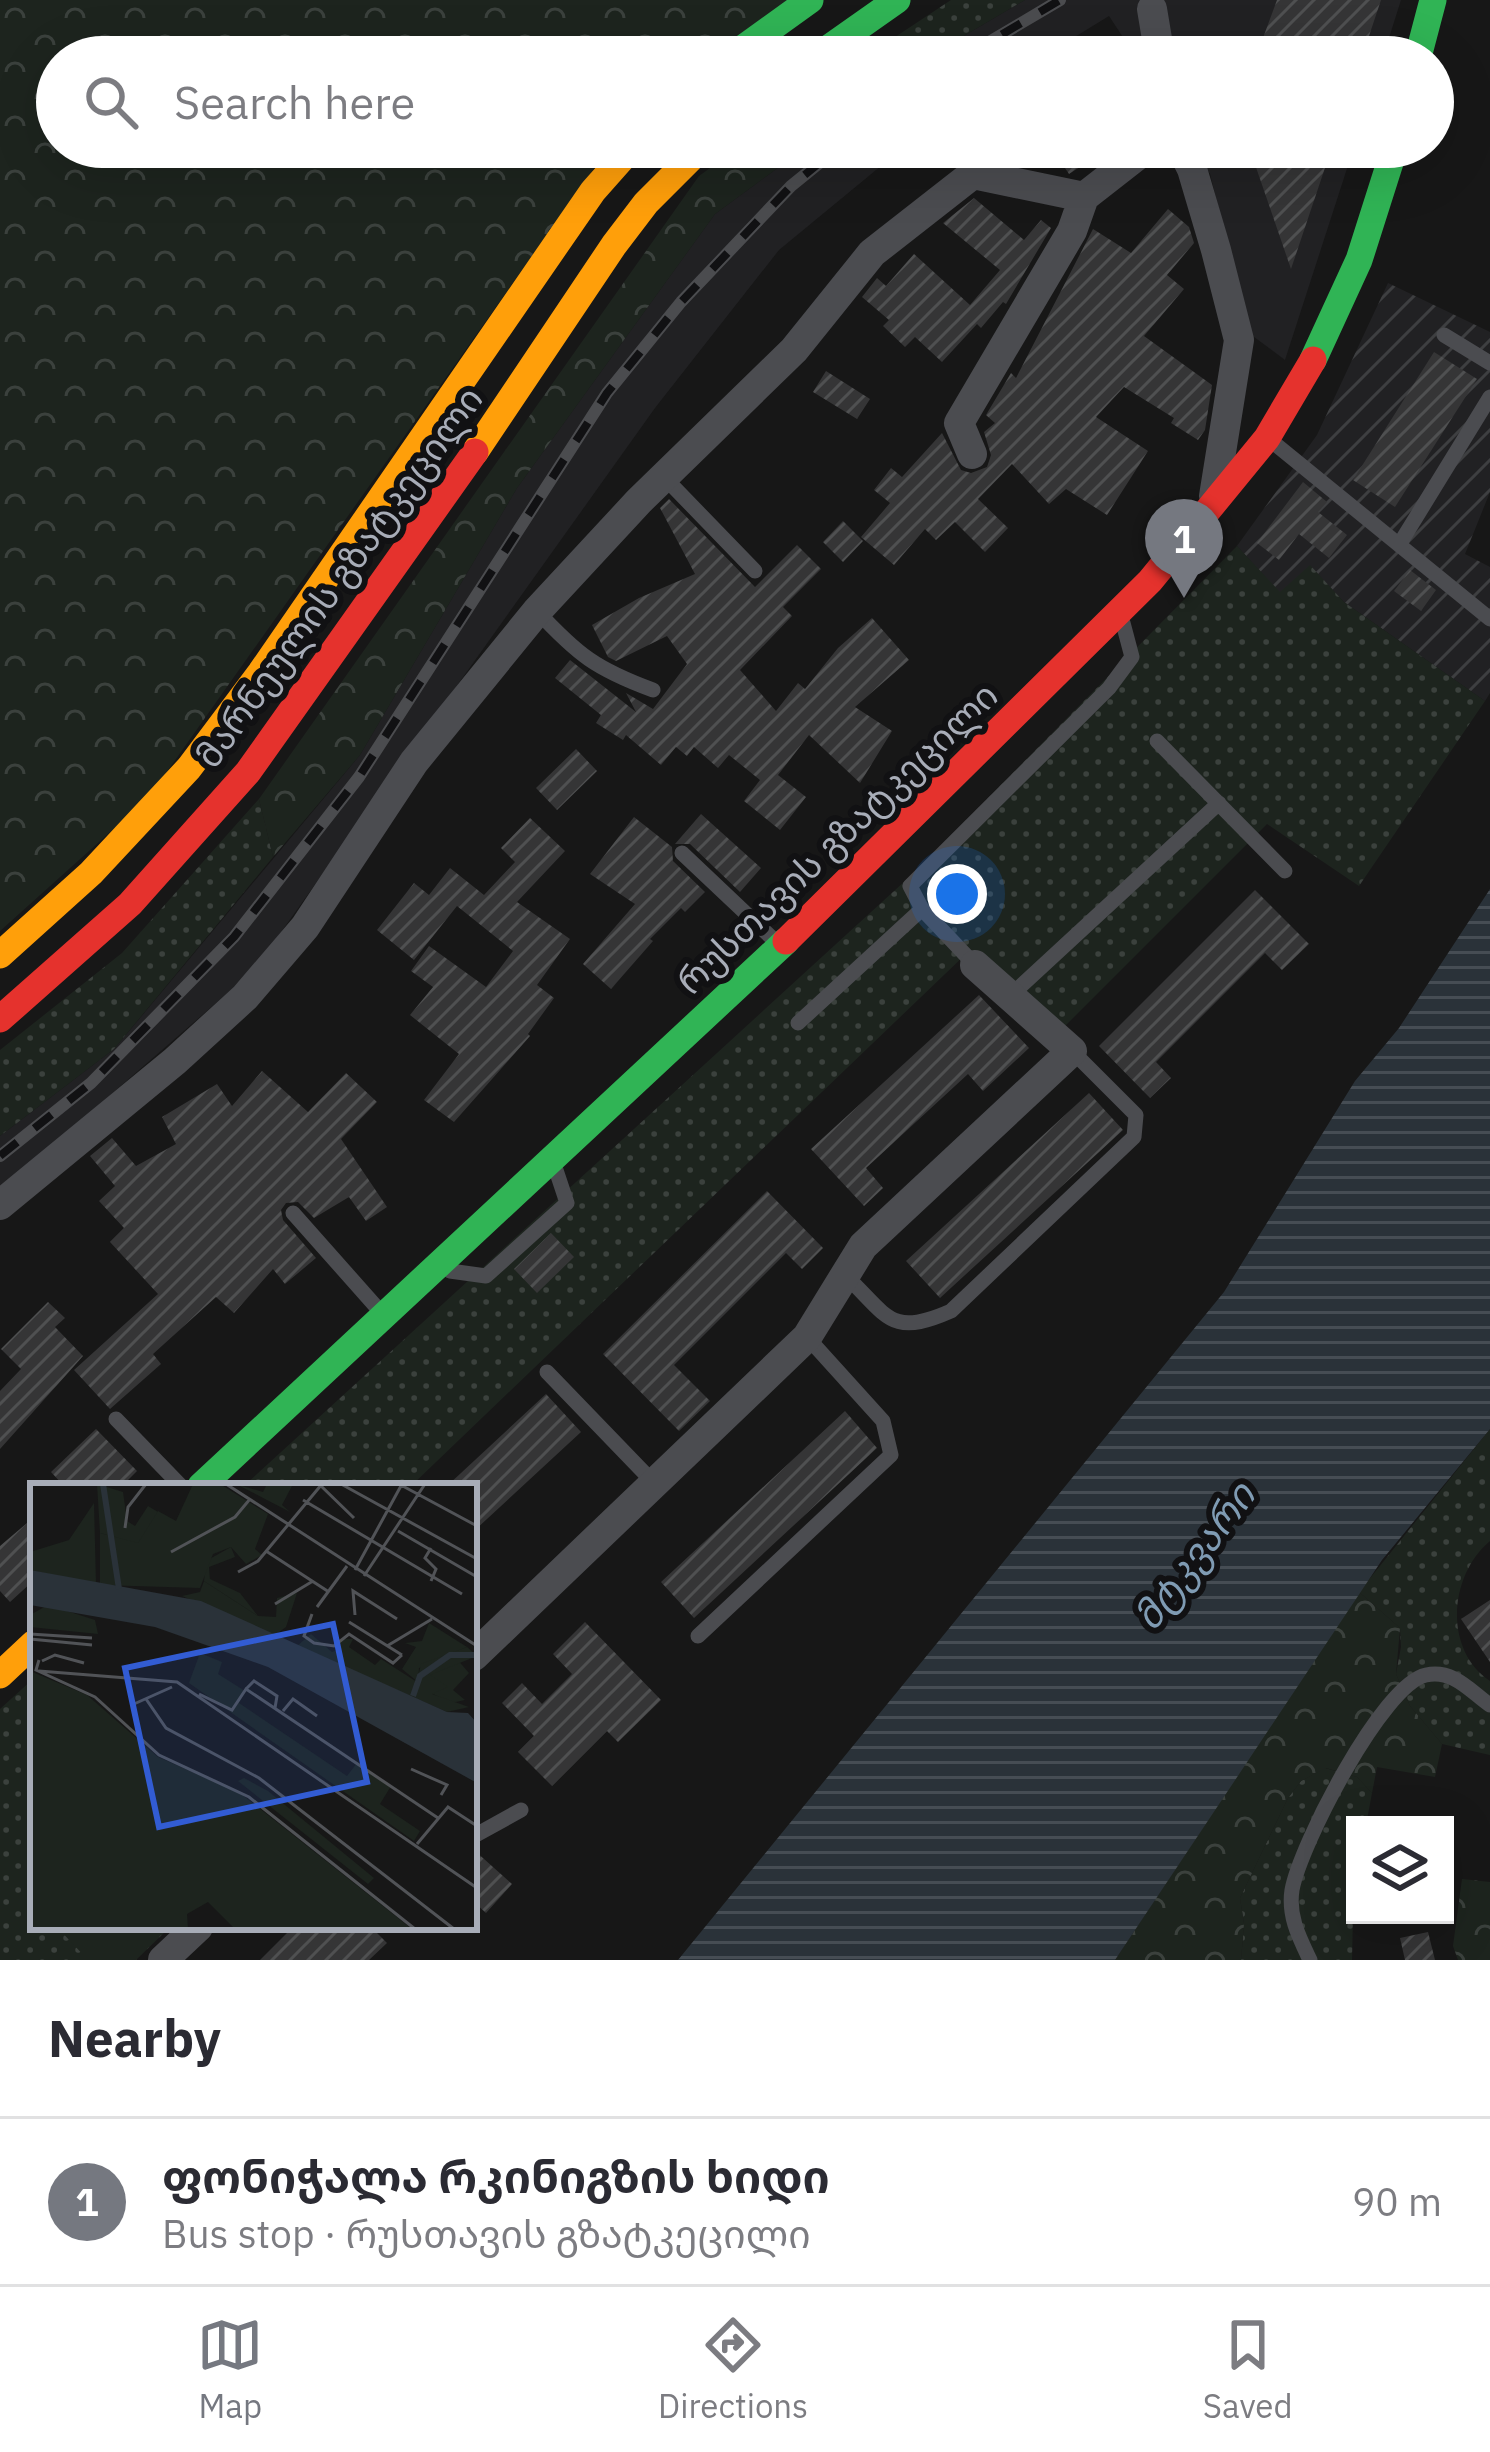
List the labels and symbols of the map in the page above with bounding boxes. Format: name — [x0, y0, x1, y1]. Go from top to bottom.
street label: მარნეულის გზატკეცილი — [184, 377, 493, 777]
pin: 1 — [1145, 499, 1223, 598]
street label: რუსთავის გზატკეცილი — [666, 672, 1007, 1004]
your location — [927, 864, 987, 924]
water label: მტკვარი — [1121, 1470, 1267, 1640]
inset map — [30, 1483, 477, 1930]

